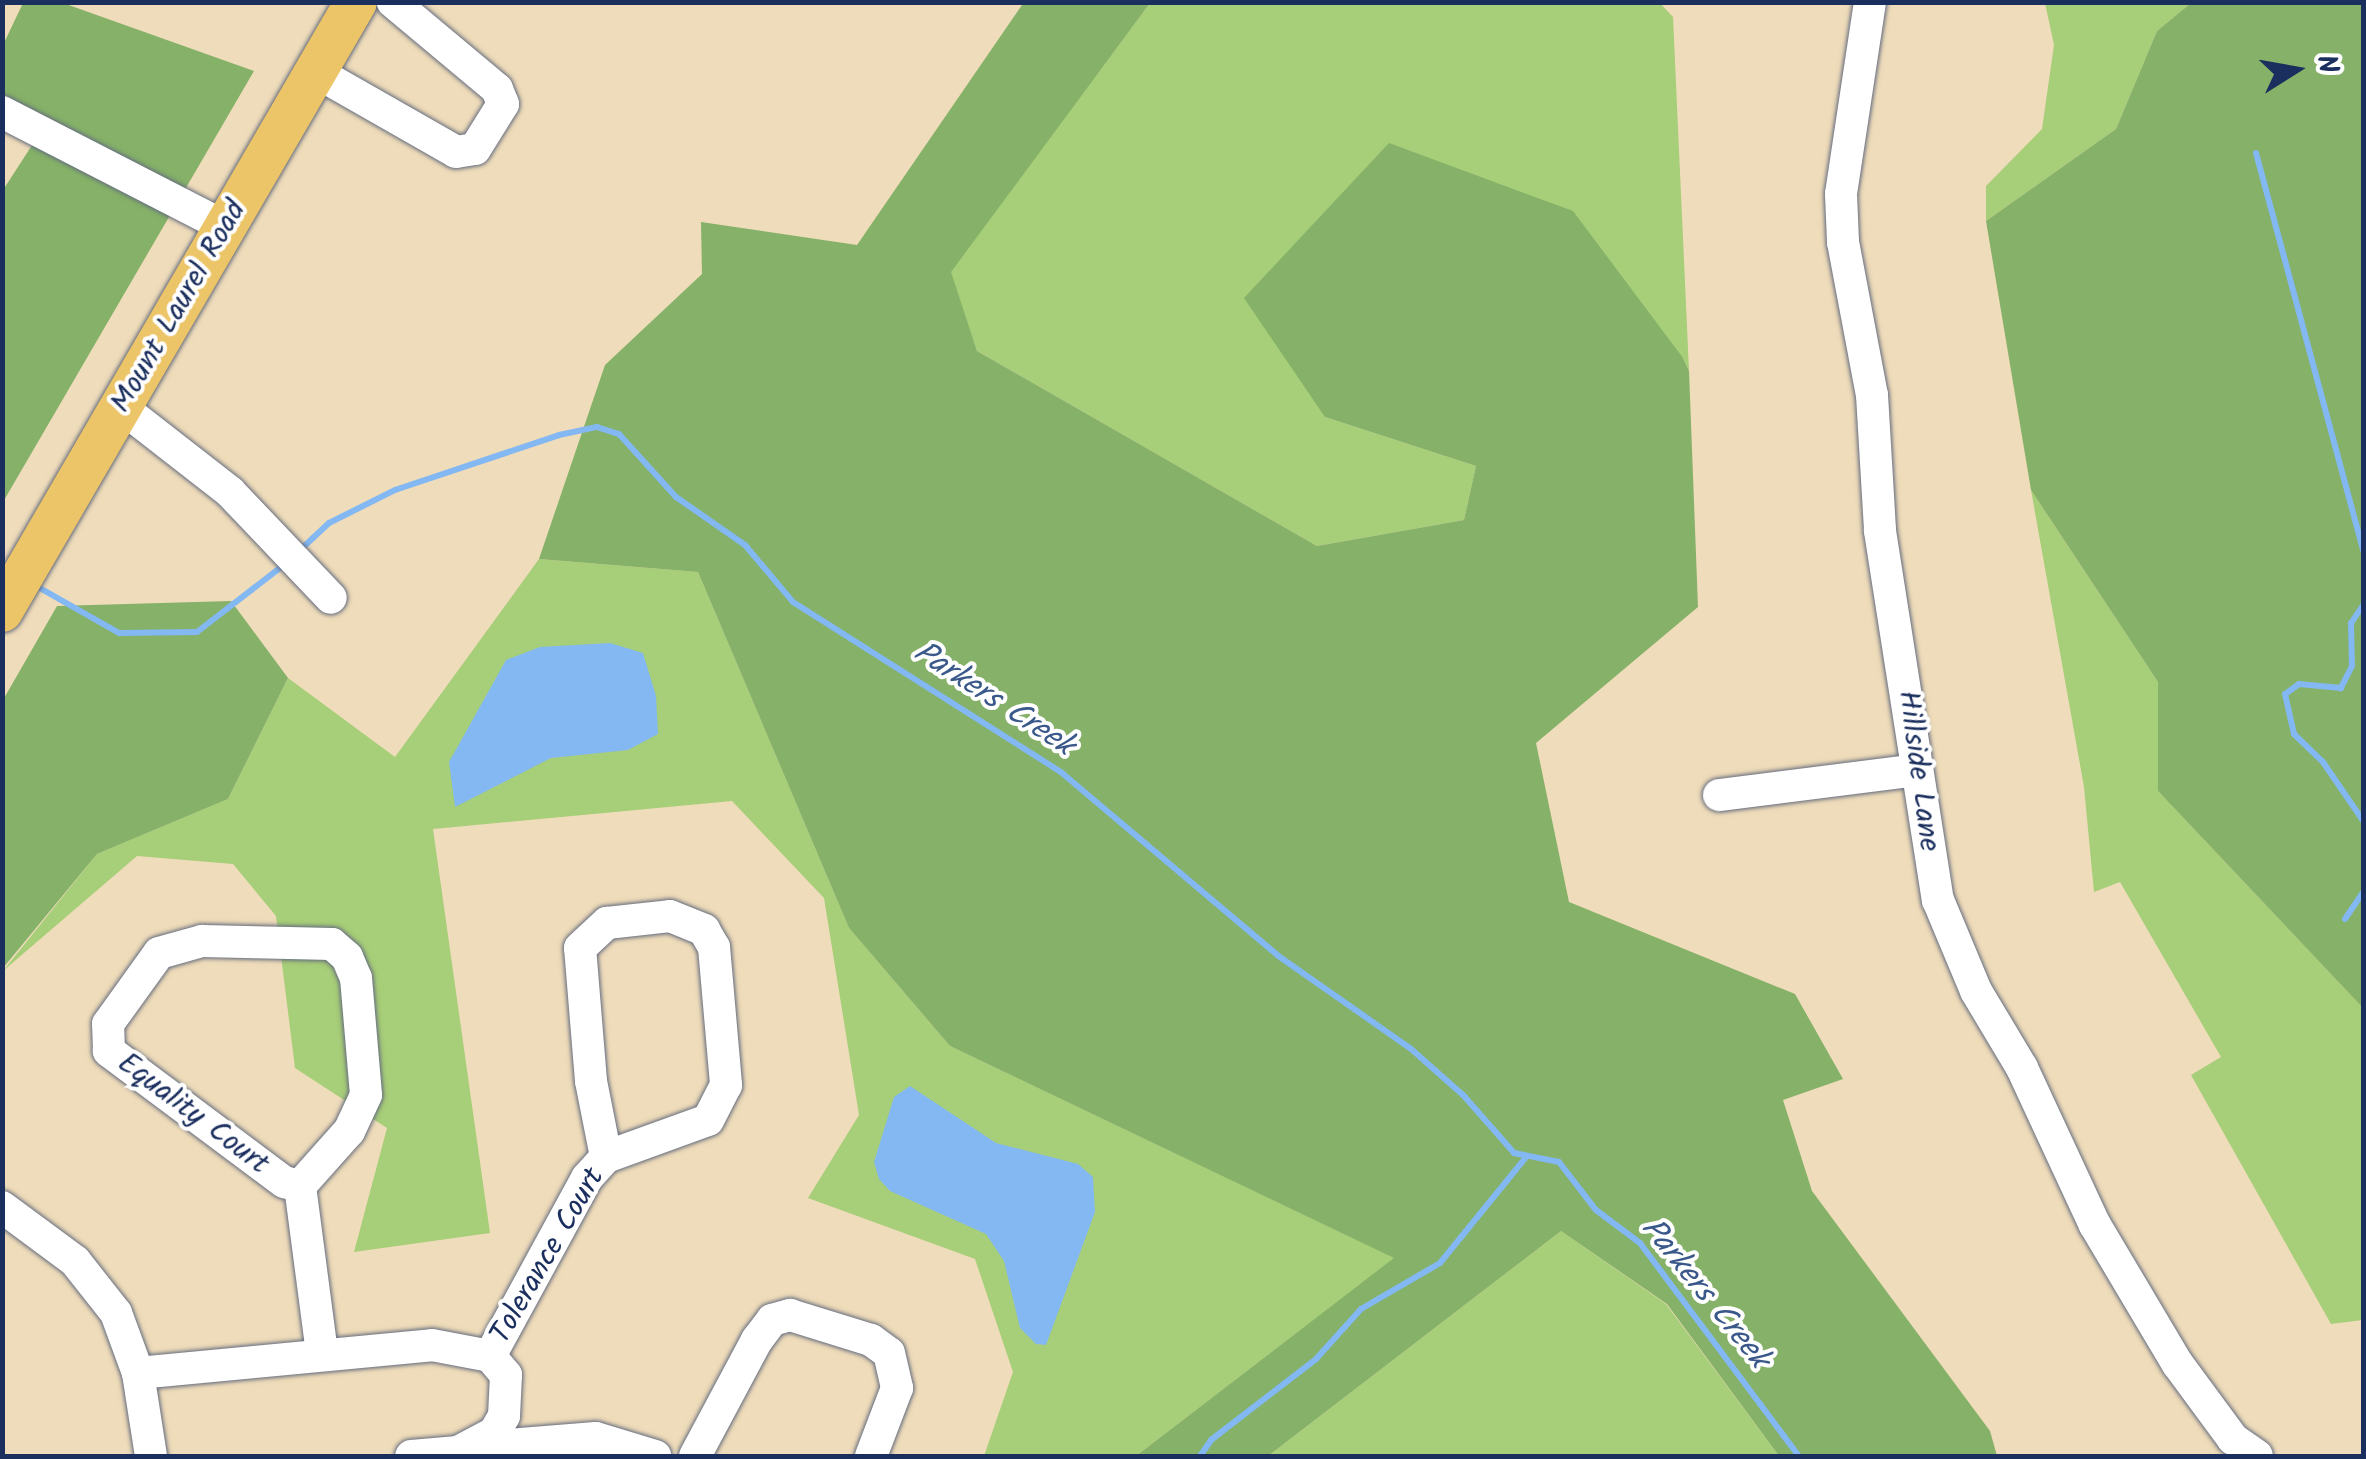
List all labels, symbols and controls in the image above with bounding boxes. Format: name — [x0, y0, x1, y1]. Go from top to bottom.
north arrow — [2246, 20, 2346, 120]
text: N — [2302, 51, 2350, 77]
street label: Mount Laurel Road — [104, 194, 254, 420]
water label: Parkers Creek — [906, 634, 1080, 766]
street label: Hillside Lane — [1889, 688, 1947, 854]
street label: Equality Court — [110, 1045, 276, 1183]
street label: Tolerance Court — [483, 1162, 613, 1350]
water label: Parkers Creek — [1631, 1211, 1777, 1377]

